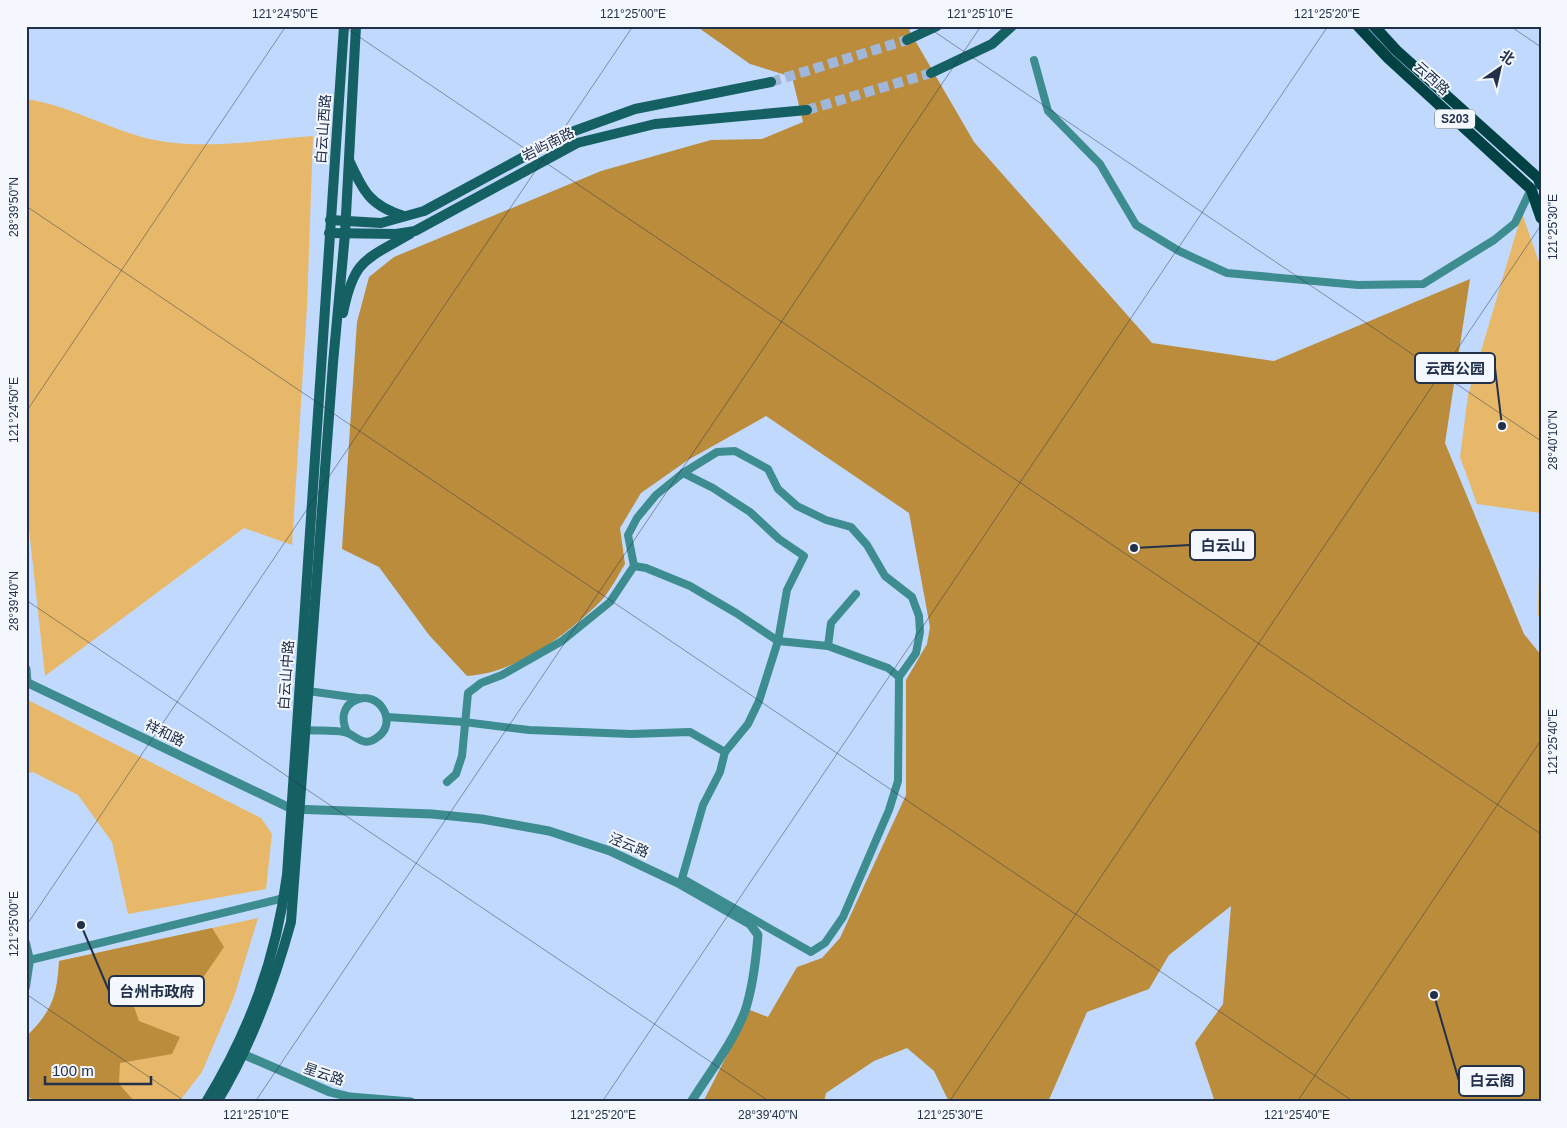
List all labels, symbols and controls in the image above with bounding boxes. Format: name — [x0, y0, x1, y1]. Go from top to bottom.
text: 121°24'50"E — [252, 7, 318, 21]
text: 121°25'00"E — [600, 7, 666, 21]
text: 121°25'10"E — [947, 7, 1013, 21]
text: 121°25'20"E — [1294, 7, 1360, 21]
north arrow — [1474, 42, 1524, 92]
text: 北 — [1497, 47, 1518, 68]
street label: 云西路 — [1411, 58, 1453, 98]
street label: 白云山西路 — [313, 94, 333, 164]
road number: S203 — [1435, 110, 1475, 128]
street label: 岩屿南路 — [519, 124, 577, 164]
text: 28°39'50"N — [7, 177, 21, 237]
text: 121°25'30"E — [1546, 194, 1560, 260]
callout: 云西公园 — [1415, 353, 1495, 383]
text: 云西公园 — [1425, 360, 1485, 377]
text: 121°24'50"E — [7, 377, 21, 443]
text: 28°40'10"N — [1546, 410, 1560, 470]
callout: 白云山 — [1190, 530, 1255, 560]
text: 白云山 — [1200, 537, 1246, 554]
text: 28°39'40"N — [7, 571, 21, 631]
street label: 白云山中路 — [276, 640, 296, 710]
text: 121°25'40"E — [1546, 709, 1560, 775]
street label: 祥和路 — [143, 717, 187, 749]
street label: 泾云路 — [607, 829, 651, 861]
text: 121°25'00"E — [7, 891, 21, 957]
callout: 台州市政府 — [109, 976, 204, 1006]
text: 台州市政府 — [119, 983, 195, 1000]
scale bar — [45, 1053, 151, 1085]
street label: 星云路 — [302, 1060, 346, 1088]
text: 100 m — [52, 1062, 94, 1079]
callout: 白云阁 — [1459, 1066, 1524, 1096]
text: 白云阁 — [1469, 1072, 1515, 1089]
text: 121°25'10"E — [223, 1108, 289, 1122]
text: 121°25'20"E — [570, 1108, 636, 1122]
text: 28°39'40"N — [738, 1108, 798, 1122]
text: 121°25'30"E — [917, 1108, 983, 1122]
text: 121°25'40"E — [1264, 1108, 1330, 1122]

